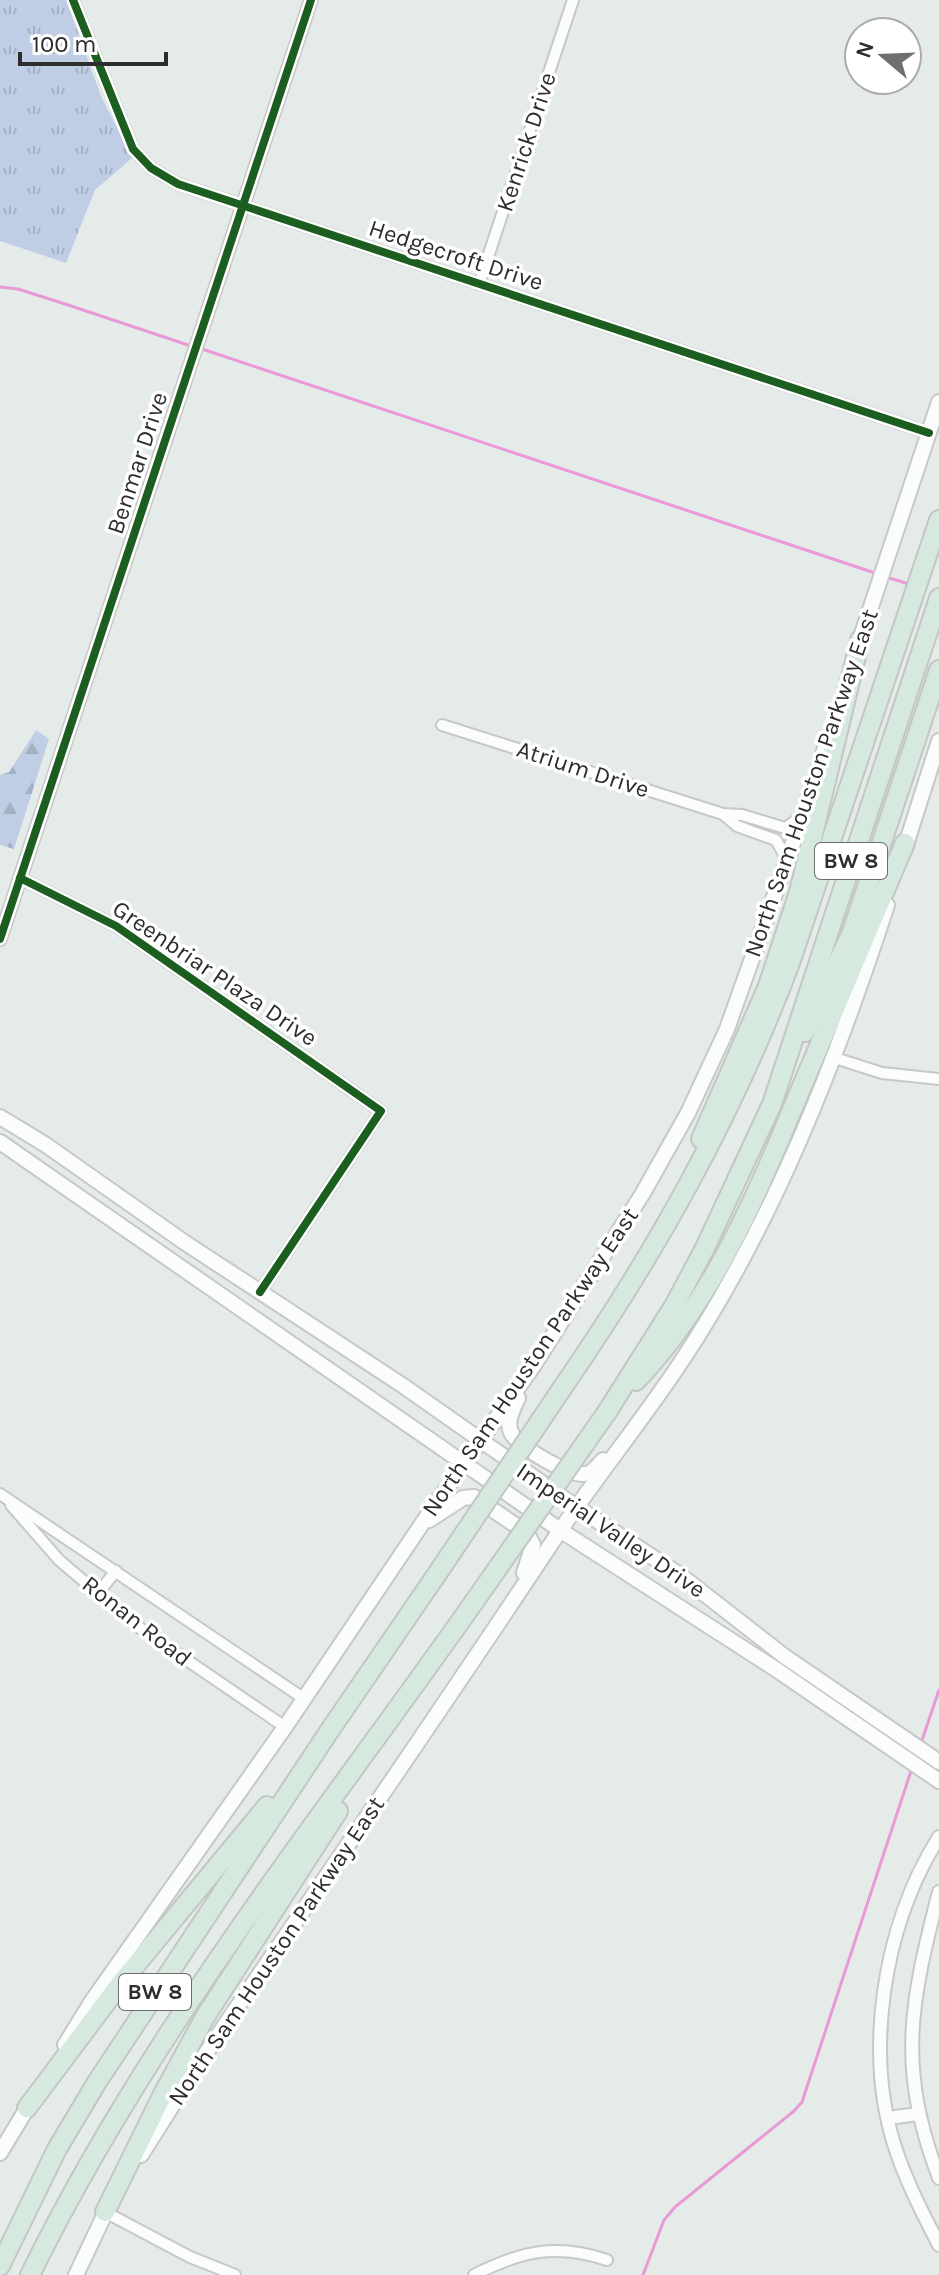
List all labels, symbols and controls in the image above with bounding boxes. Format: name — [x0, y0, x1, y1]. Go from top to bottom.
scale bar — [20, 16, 166, 66]
north arrow — [843, 16, 923, 96]
text: 100 m — [32, 30, 97, 58]
text: N — [850, 38, 880, 62]
street label: Kenrick Drive — [490, 69, 562, 215]
street label: Hedgecroft Drive — [365, 214, 547, 296]
street label: Benmar Drive — [101, 388, 173, 538]
street label: North Sam Houston Parkway East — [738, 605, 884, 961]
street label: Atrium Drive — [513, 734, 653, 804]
road number: BW 8 — [815, 843, 887, 879]
street label: Greenbriar Plaza Drive — [107, 894, 323, 1052]
street label: North Sam Houston Parkway East — [416, 1202, 644, 1522]
street label: Imperial Valley Drive — [511, 1456, 711, 1604]
street label: Ronan Road — [77, 1570, 197, 1672]
street label: North Sam Houston Parkway East — [162, 1791, 390, 2111]
road number: BW 8 — [119, 1974, 191, 2010]

